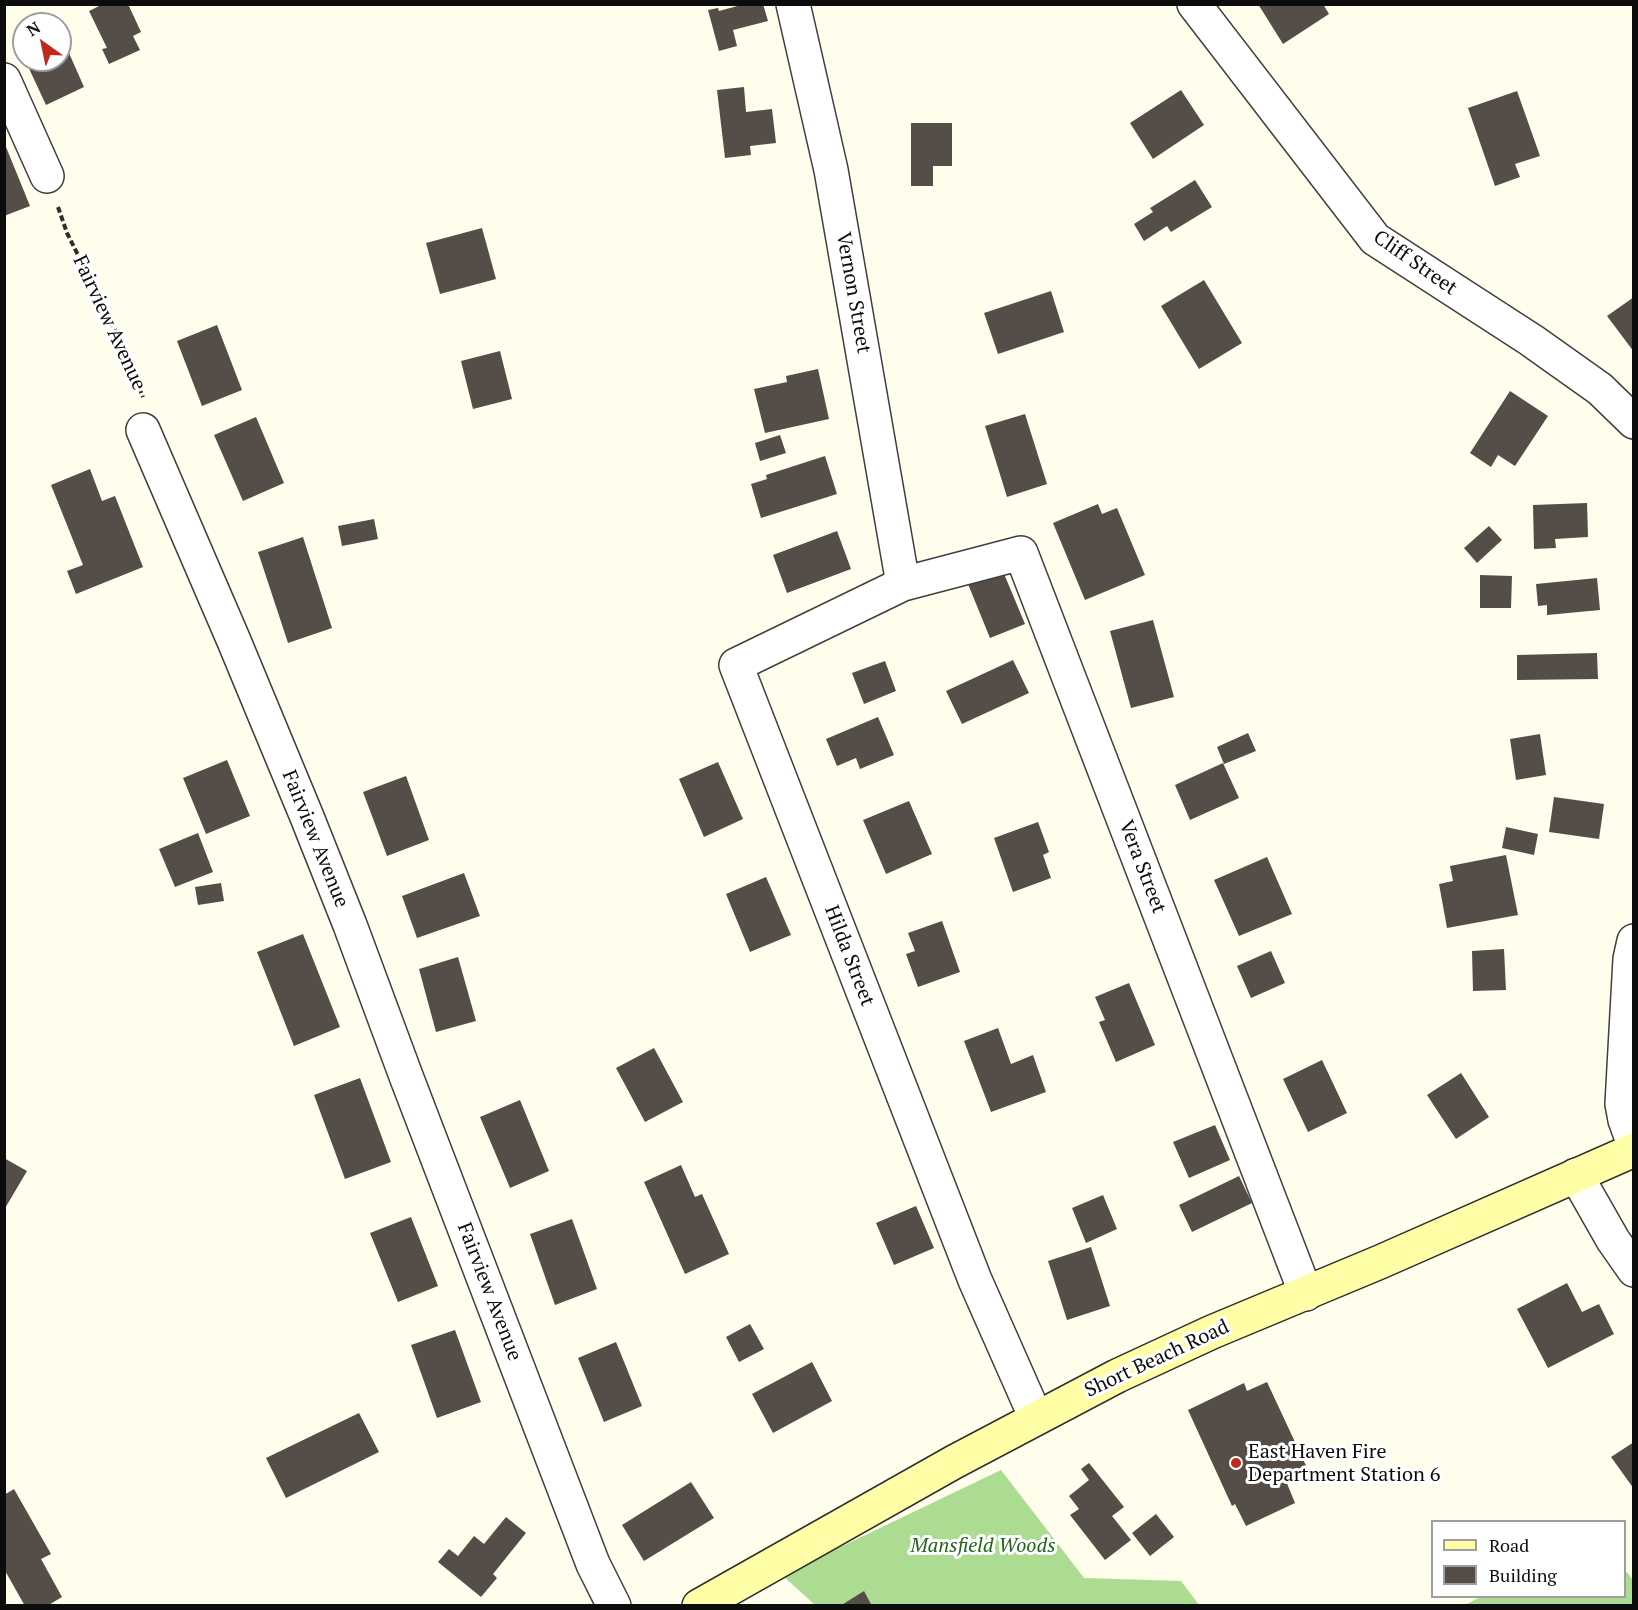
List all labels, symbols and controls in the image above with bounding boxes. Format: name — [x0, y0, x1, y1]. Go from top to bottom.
north arrow — [12, 12, 72, 72]
text: N — [22, 16, 44, 41]
street label: Cliff Street — [1368, 225, 1462, 301]
street label: Vernon Street — [831, 231, 875, 355]
street label: Fairview Avenue — [67, 252, 151, 394]
street label: Fairview Avenue — [277, 767, 353, 911]
street label: Vera Street — [1113, 817, 1171, 917]
street label: Hilda Street — [819, 902, 879, 1010]
street label: Fairview Avenue — [452, 1219, 526, 1365]
street label: Short Beach Road — [1081, 1315, 1233, 1403]
place label: East Haven Fire Department Station 6 — [1248, 1440, 1440, 1487]
marker: East Haven Fire Department Station 6 — [1229, 1456, 1243, 1470]
legend — [1431, 1520, 1626, 1598]
text: Road — [1489, 1533, 1529, 1557]
park label: Mansfield Woods — [910, 1534, 1056, 1558]
text: Building — [1489, 1563, 1557, 1587]

